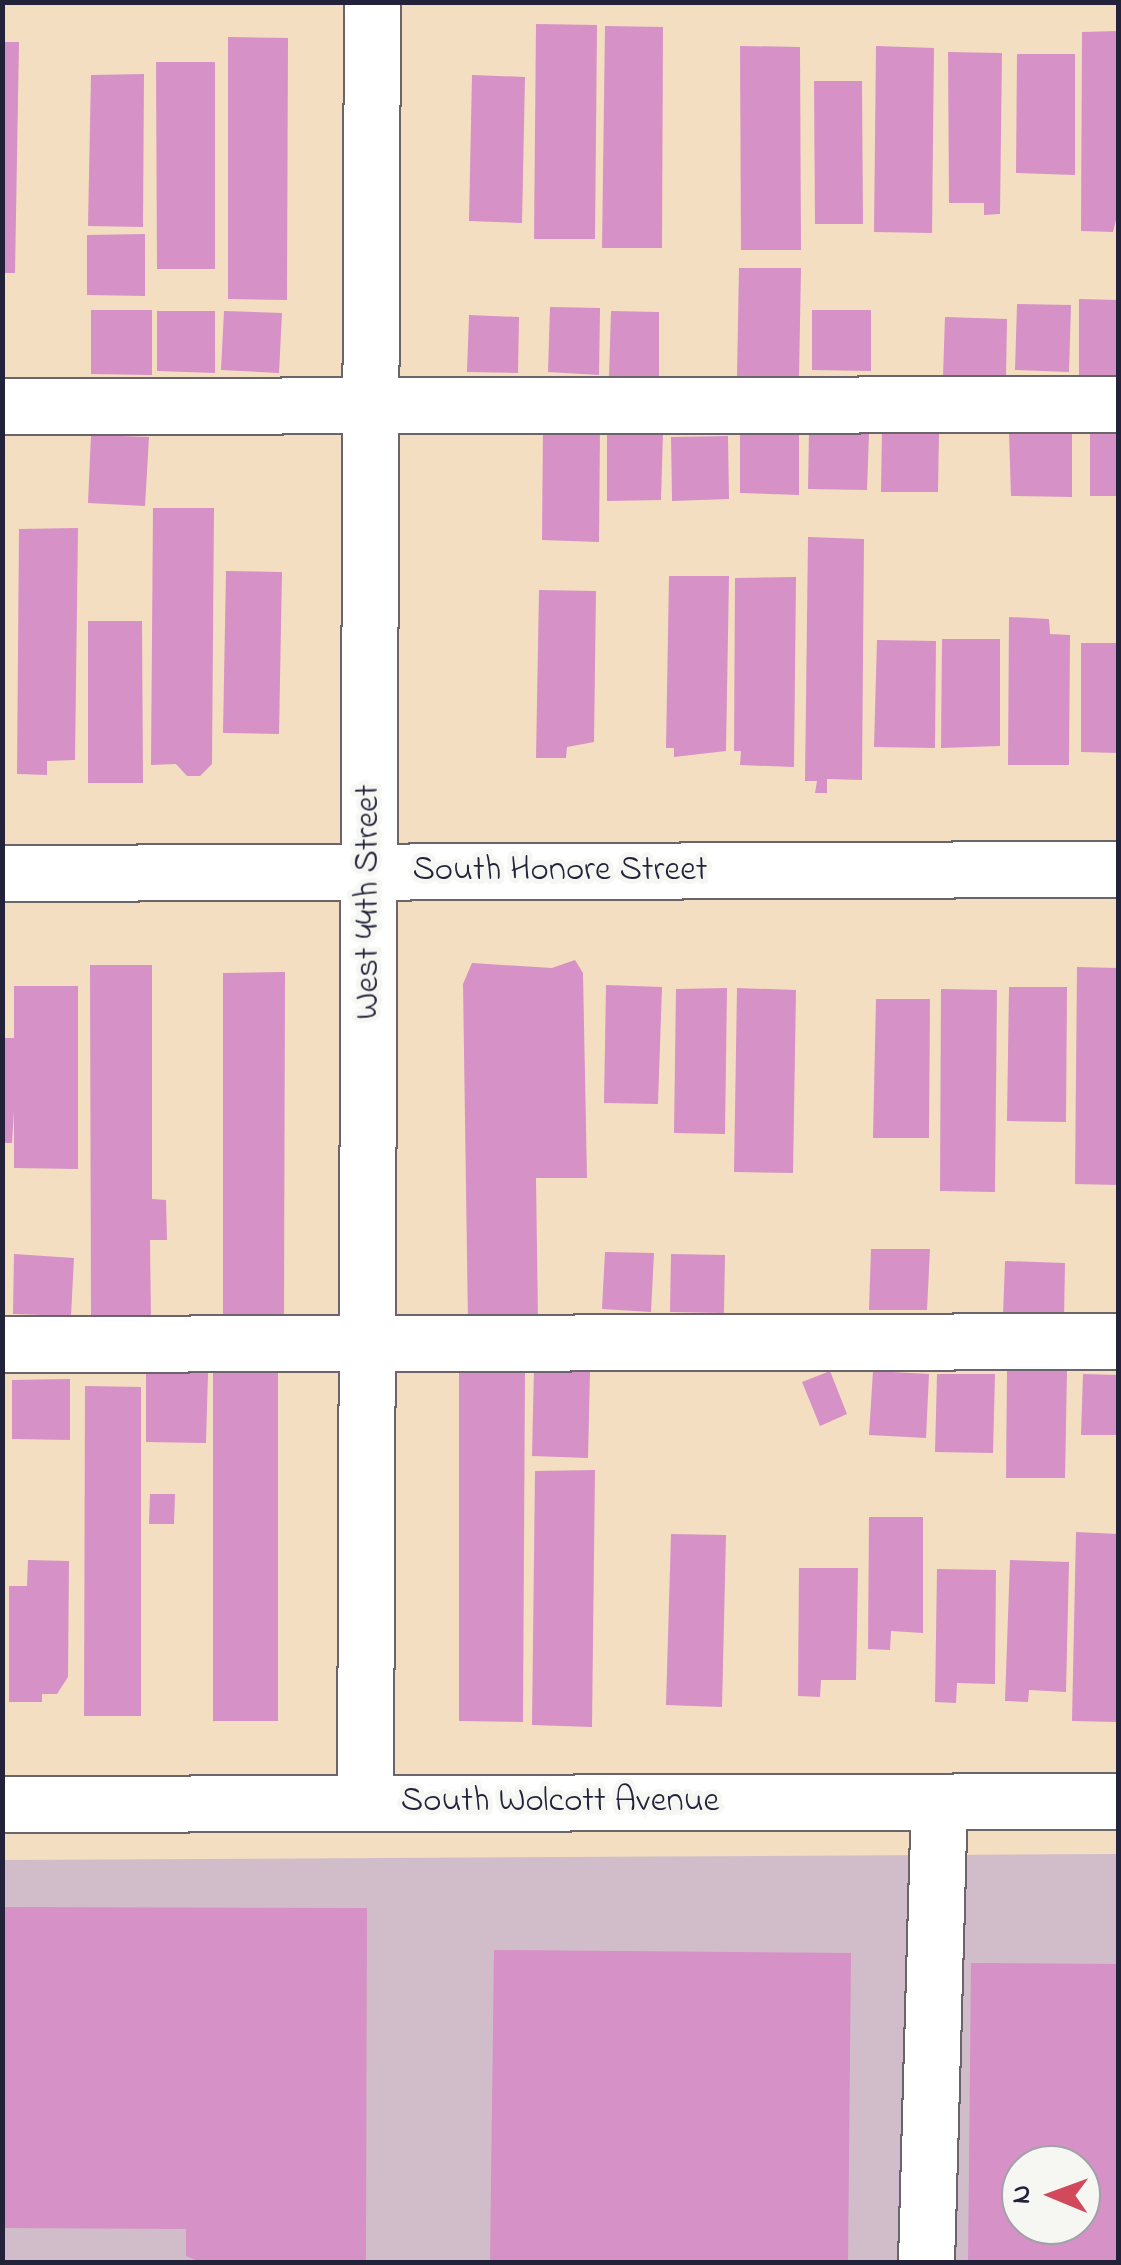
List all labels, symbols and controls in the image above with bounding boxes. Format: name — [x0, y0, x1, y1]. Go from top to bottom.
street label: West 44th Street — [348, 784, 390, 1020]
street label: South Honore Street — [412, 850, 708, 892]
street label: South Wolcott Avenue — [401, 1781, 719, 1823]
north arrow — [1001, 2145, 1101, 2245]
text: N — [1002, 2185, 1043, 2204]

